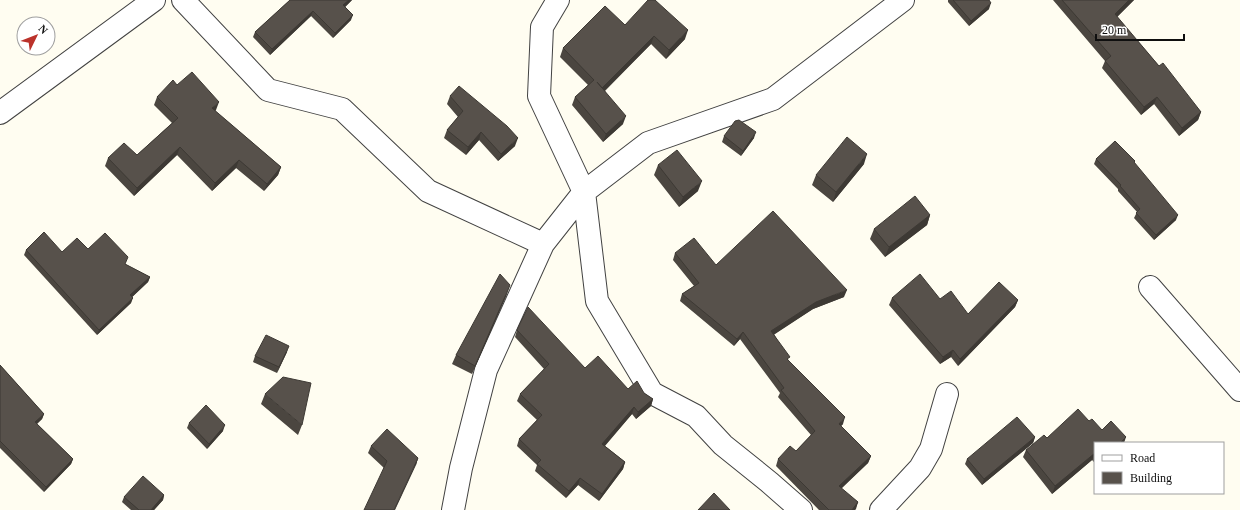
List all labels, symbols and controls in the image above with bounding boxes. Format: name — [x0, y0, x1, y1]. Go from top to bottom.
north arrow — [16, 16, 56, 56]
scale bar — [1096, 16, 1184, 42]
text: N — [36, 22, 50, 36]
text: 20 m — [1102, 23, 1127, 37]
legend — [1094, 442, 1224, 494]
text: Road — [1130, 451, 1155, 465]
text: Building — [1130, 471, 1172, 485]

